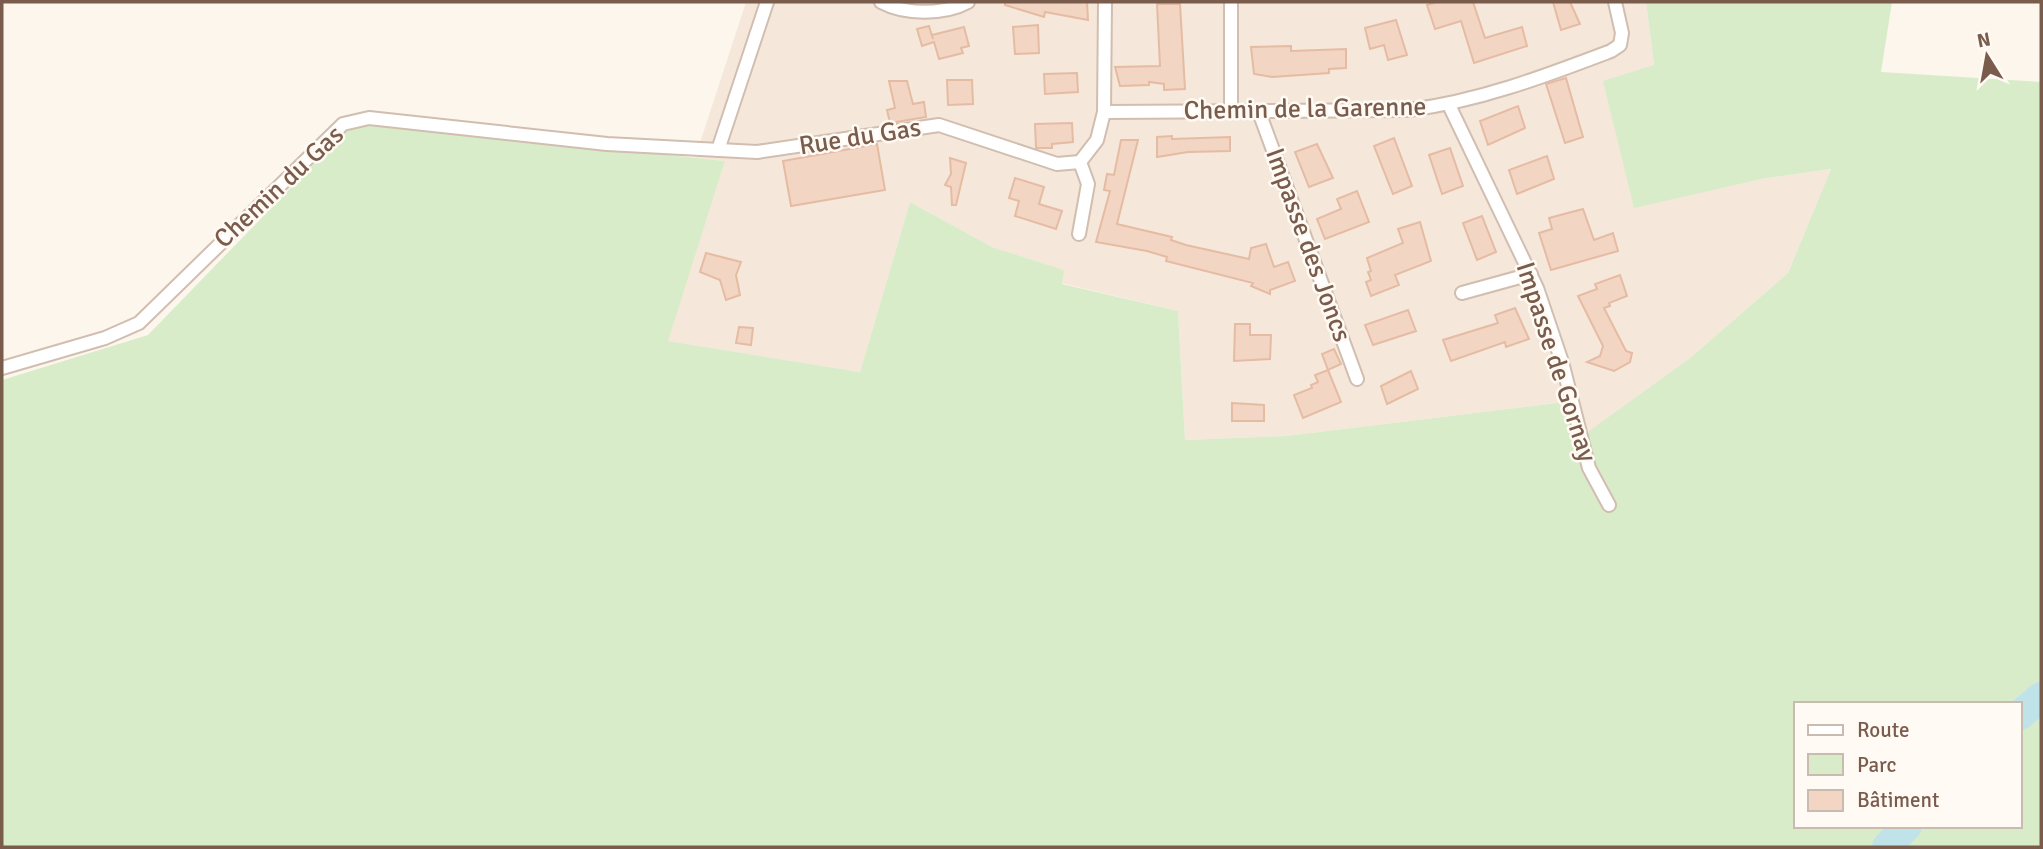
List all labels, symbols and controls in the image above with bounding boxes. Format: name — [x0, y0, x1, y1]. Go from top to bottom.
north arrow — [1952, 21, 2022, 91]
text: N — [1975, 27, 1993, 53]
street label: Chemin de la Garenne — [1183, 91, 1427, 127]
street label: Rue du Gas — [797, 112, 923, 162]
street label: Chemin du Gas — [208, 119, 350, 255]
street label: Impasse des Joncs — [1258, 144, 1358, 346]
street label: Impasse de Gornay — [1509, 258, 1603, 466]
legend — [1794, 702, 2022, 828]
text: Route — [1857, 717, 1909, 743]
text: Parc — [1857, 752, 1896, 778]
text: Bâtiment — [1857, 787, 1939, 813]

